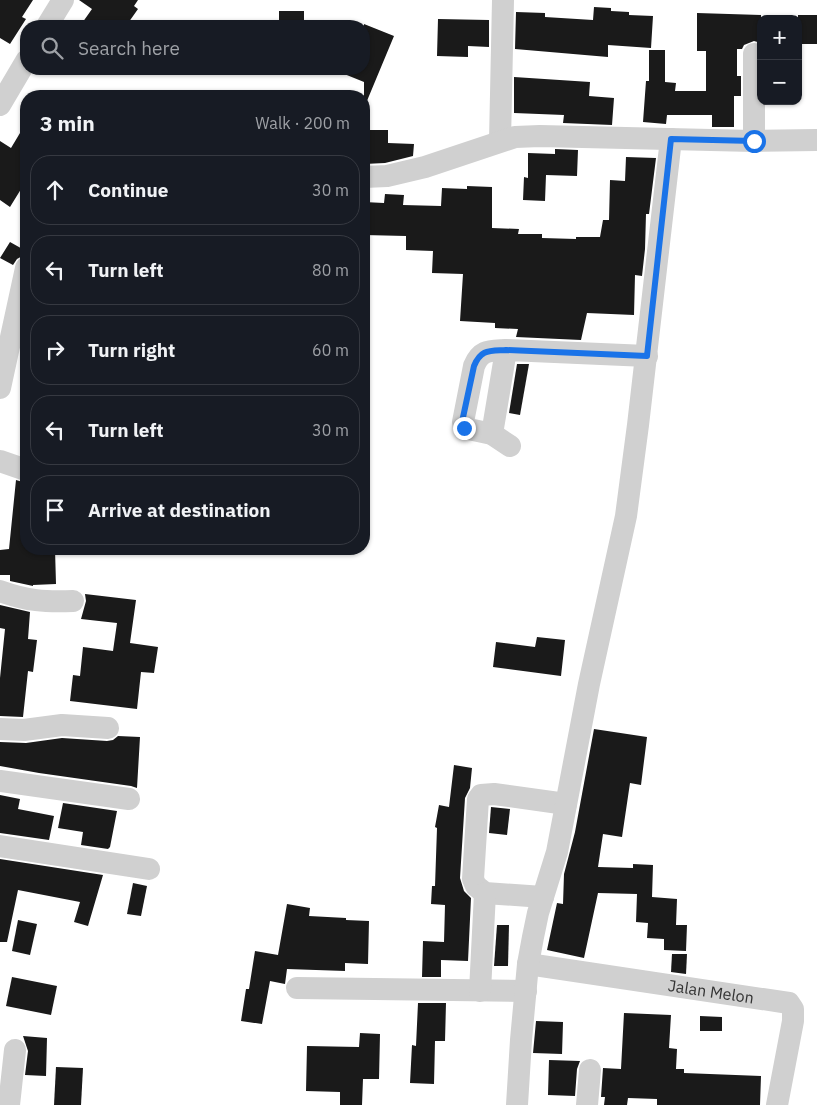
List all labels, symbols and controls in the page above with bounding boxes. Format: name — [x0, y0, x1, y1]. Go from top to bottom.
map controls — [757, 15, 802, 105]
button: + — [757, 15, 802, 60]
search box — [20, 20, 370, 75]
icon: search — [38, 34, 66, 62]
text: Search here — [78, 36, 180, 60]
button: − — [757, 60, 802, 105]
text: 3 min — [40, 109, 95, 137]
text: Walk · 200 m — [255, 113, 350, 133]
route start — [743, 130, 766, 153]
icon: ahead — [41, 176, 69, 204]
text: Continue — [88, 178, 168, 202]
text: 30 m — [312, 180, 349, 200]
icon: left — [41, 256, 69, 284]
text: Turn left — [88, 258, 164, 282]
text: 80 m — [312, 260, 349, 280]
icon: right — [41, 336, 69, 364]
text: Turn right — [88, 338, 175, 362]
text: 60 m — [312, 340, 349, 360]
icon: left — [41, 416, 69, 444]
route end — [453, 417, 476, 440]
text: Turn left — [88, 418, 164, 442]
text: 30 m — [312, 420, 349, 440]
icon: arrive — [41, 496, 69, 524]
text: Arrive at destination — [88, 498, 271, 522]
street label: Jalan Melon — [667, 975, 755, 1008]

